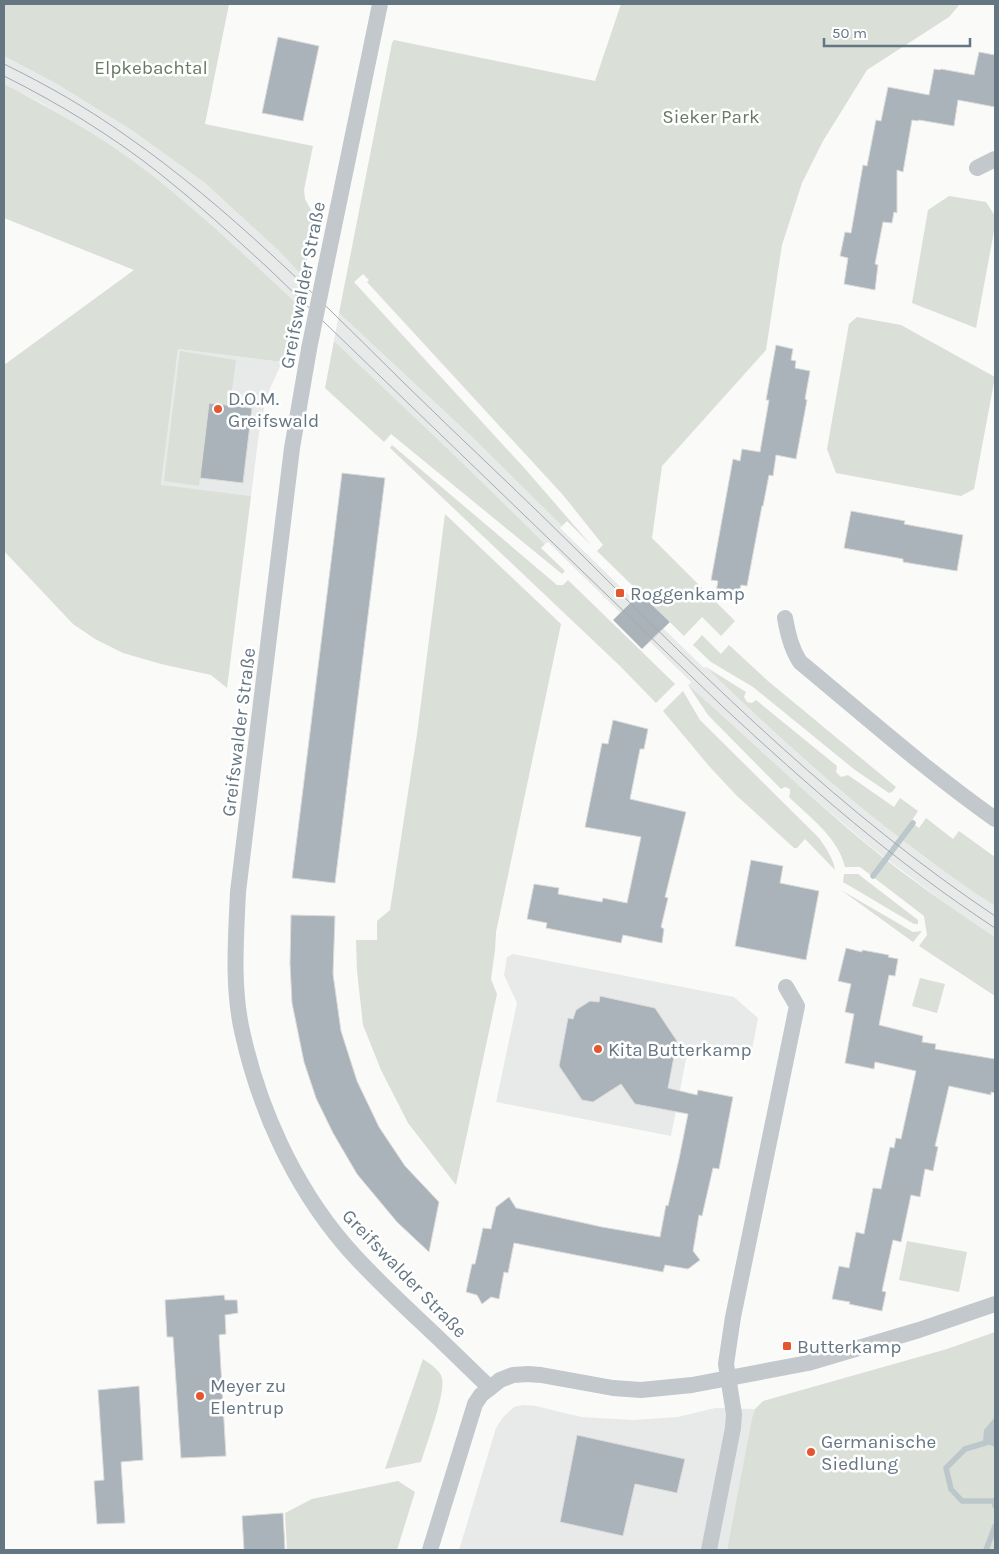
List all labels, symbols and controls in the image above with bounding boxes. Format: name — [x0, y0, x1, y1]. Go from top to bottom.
scale bar — [824, 15, 970, 47]
text: 50 m — [832, 24, 867, 42]
park label: Elpkebachtal — [94, 57, 208, 79]
park label: Sieker Park — [662, 106, 760, 128]
street label: Greifswalder Straße — [276, 200, 330, 371]
place label: D.O.M. Greifswald — [228, 388, 319, 432]
marker: D.O.M. Greifswald — [212, 403, 224, 415]
place label: Roggenkamp — [630, 583, 745, 605]
marker: Roggenkamp — [614, 587, 626, 599]
street label: Greifswalder Straße — [218, 646, 260, 818]
place label: Kita Butterkamp — [608, 1039, 752, 1061]
marker: Kita Butterkamp — [592, 1043, 604, 1055]
street label: Greifswalder Straße — [337, 1205, 471, 1342]
place label: Butterkamp — [797, 1336, 901, 1358]
marker: Butterkamp — [781, 1340, 793, 1352]
place label: Meyer zu Elentrup — [210, 1375, 286, 1419]
marker: Meyer zu Elentrup — [194, 1390, 206, 1402]
place label: Germanische Siedlung — [821, 1431, 936, 1475]
marker: Germanische Siedlung — [805, 1446, 817, 1458]

